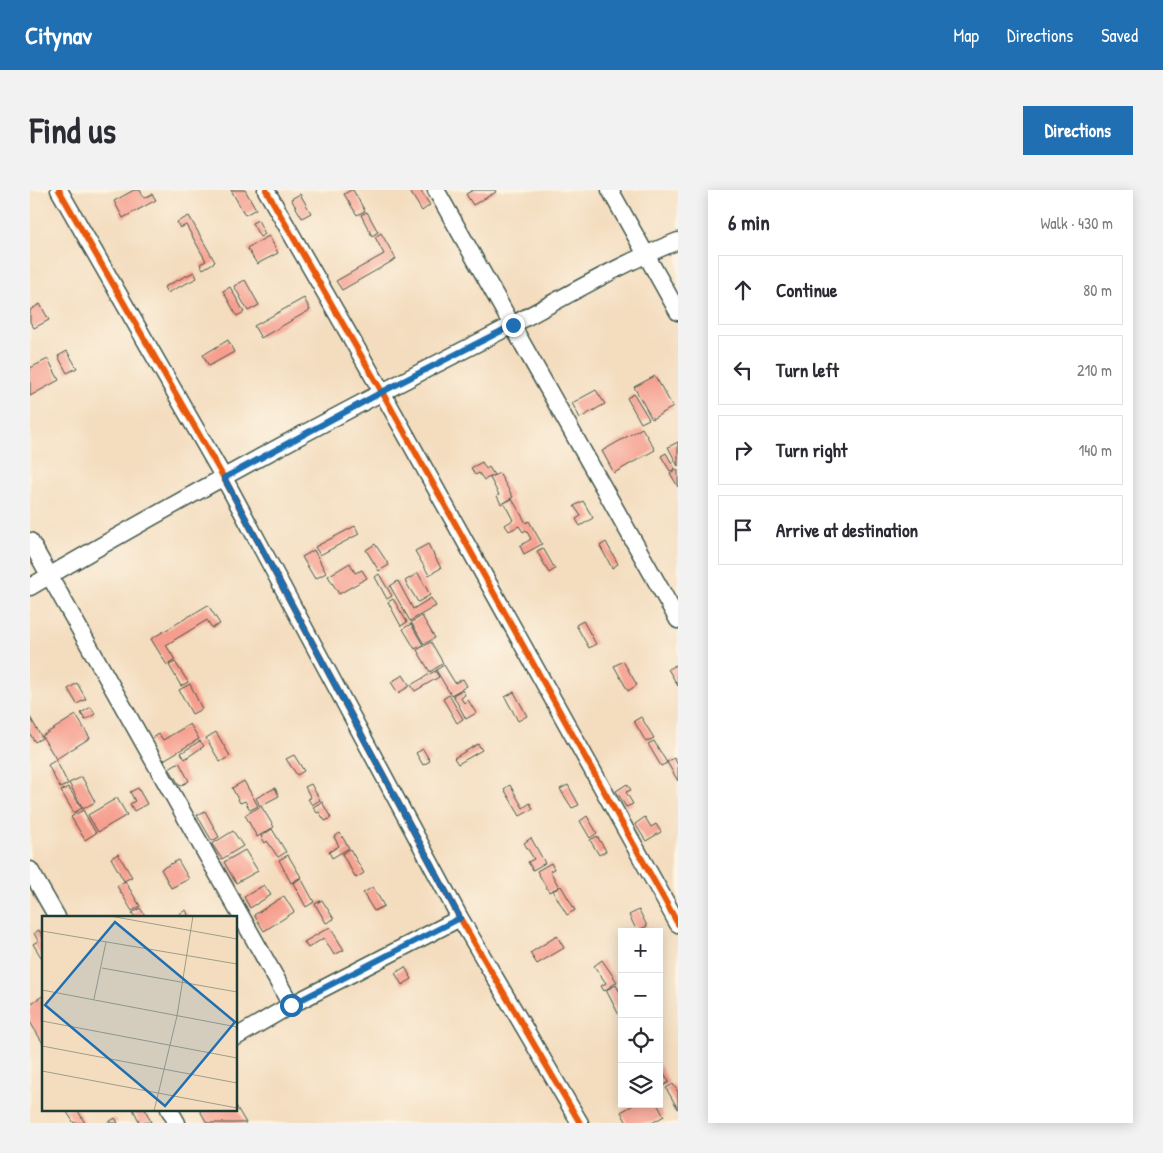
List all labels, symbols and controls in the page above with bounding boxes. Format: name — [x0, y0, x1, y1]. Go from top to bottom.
text: Citynav — [25, 19, 92, 51]
text: Map — [954, 23, 979, 48]
text: Directions — [1007, 23, 1073, 48]
text: Saved — [1101, 23, 1138, 48]
button: Directions — [1023, 106, 1133, 155]
text: Find us — [30, 107, 116, 154]
text: 6 min — [728, 208, 770, 237]
text: Walk · 430 m — [1041, 212, 1113, 234]
icon: ahead — [729, 276, 757, 304]
text: Continue — [776, 277, 837, 303]
text: 80 m — [1083, 279, 1112, 301]
route end — [502, 314, 525, 337]
icon: left — [729, 356, 757, 384]
text: Turn left — [776, 357, 839, 383]
text: 210 m — [1077, 359, 1112, 381]
icon: right — [729, 436, 757, 464]
text: Turn right — [776, 437, 847, 463]
text: 140 m — [1078, 439, 1112, 461]
icon: arrive — [729, 516, 757, 544]
text: Arrive at destination — [776, 517, 918, 543]
inset map — [42, 916, 238, 1110]
map controls — [618, 928, 663, 1108]
button: + — [618, 928, 663, 973]
button: − — [618, 973, 663, 1018]
route start — [280, 994, 303, 1017]
button: locate — [618, 1018, 663, 1063]
button: layers — [618, 1063, 663, 1108]

